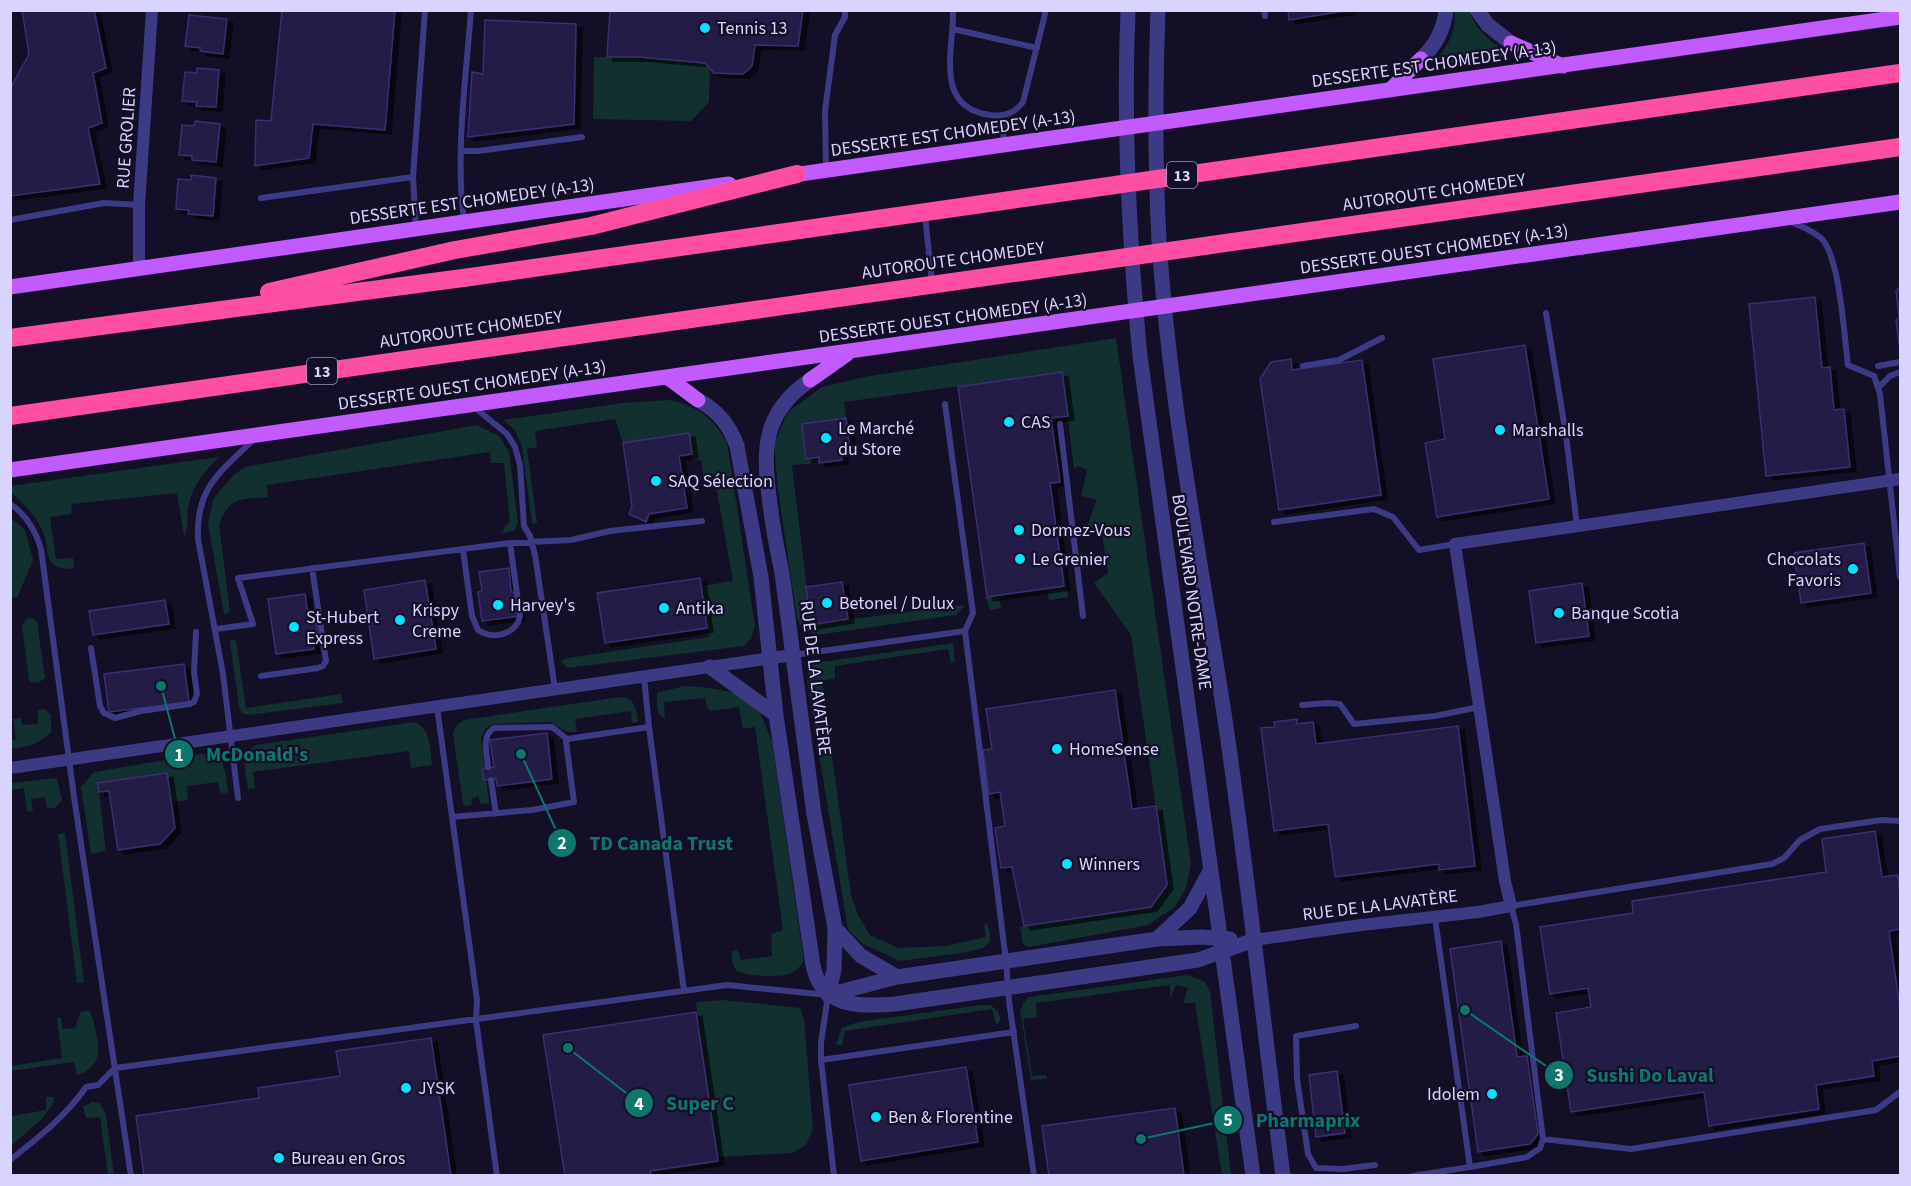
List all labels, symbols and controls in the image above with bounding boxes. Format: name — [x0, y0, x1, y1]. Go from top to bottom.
place label: Tennis 13 — [717, 16, 788, 41]
marker: Tennis 13 — [698, 21, 712, 35]
street label: DESSERTE EST CHOMEDEY (A-13) — [1310, 35, 1558, 94]
street label: RUE GROLIER — [110, 87, 143, 190]
street label: DESSERTE EST CHOMEDEY (A-13) — [829, 104, 1077, 163]
road number: 13 — [1167, 162, 1197, 188]
street label: AUTOROUTE CHOMEDEY — [1341, 167, 1528, 218]
street label: DESSERTE EST CHOMEDEY (A-13) — [348, 172, 596, 231]
street label: DESSERTE OUEST CHOMEDEY (A-13) — [1298, 218, 1570, 281]
street label: AUTOROUTE CHOMEDEY — [860, 235, 1047, 286]
street label: DESSERTE OUEST CHOMEDEY (A-13) — [817, 287, 1089, 350]
street label: AUTOROUTE CHOMEDEY — [378, 304, 565, 355]
street label: DESSERTE OUEST CHOMEDEY (A-13) — [336, 354, 608, 417]
road number: 13 — [307, 358, 337, 384]
place label: CAS — [1021, 410, 1051, 435]
marker: CAS — [1002, 415, 1016, 429]
place label: Le Marché du Store — [838, 416, 914, 462]
place label: Marshalls — [1512, 418, 1583, 443]
marker: Marshalls — [1493, 423, 1507, 437]
marker: Le Marché du Store — [819, 431, 833, 445]
place label: SAQ Sélection — [668, 469, 773, 494]
marker: SAQ Sélection — [649, 474, 663, 488]
street label: BOULEVARD NOTRE-DAME — [1165, 493, 1218, 692]
place label: Dormez-Vous — [1031, 518, 1131, 543]
marker: Dormez-Vous — [1012, 523, 1026, 537]
place label: Le Grenier — [1032, 547, 1109, 572]
place label: Chocolats Favoris — [1767, 547, 1841, 593]
marker: Le Grenier — [1013, 552, 1027, 566]
marker: Chocolats Favoris — [1846, 562, 1860, 576]
place label: Betonel / Dulux — [839, 591, 954, 616]
place label: Harvey's — [510, 593, 575, 618]
place label: Antika — [676, 596, 724, 621]
marker: Betonel / Dulux — [820, 596, 834, 610]
place label: Krispy Creme — [412, 598, 461, 644]
marker: Harvey's — [491, 598, 505, 612]
street label: RUE DE LA LAVATÈRE — [794, 599, 837, 757]
marker: Antika — [657, 601, 671, 615]
place label: Banque Scotia — [1571, 601, 1679, 626]
place label: St-Hubert Express — [306, 605, 379, 651]
marker: Banque Scotia — [1552, 606, 1566, 620]
marker: Krispy Creme — [393, 613, 407, 627]
marker: St-Hubert Express — [287, 620, 301, 634]
callout: McDonald's — [164, 735, 320, 773]
place label: HomeSense — [1069, 737, 1159, 762]
text: McDonald's — [206, 741, 308, 769]
marker: HomeSense — [1050, 742, 1064, 756]
text: 1 — [174, 743, 184, 768]
callout: TD Canada Trust — [547, 824, 745, 862]
text: TD Canada Trust — [589, 830, 733, 858]
text: 2 — [557, 831, 567, 856]
place label: Winners — [1079, 852, 1140, 877]
marker: Winners — [1060, 857, 1074, 871]
street label: RUE DE LA LAVATÈRE — [1301, 884, 1459, 927]
callout: Sushi Do Laval — [1544, 1056, 1726, 1094]
text: Sushi Do Laval — [1586, 1062, 1714, 1090]
text: 3 — [1554, 1063, 1564, 1088]
place label: JYSK — [418, 1076, 456, 1101]
marker: JYSK — [399, 1081, 413, 1095]
place label: Idolem — [1427, 1082, 1480, 1107]
callout: Super C — [624, 1084, 746, 1122]
marker: Idolem — [1485, 1087, 1499, 1101]
text: Super C — [666, 1090, 734, 1118]
text: 4 — [634, 1092, 644, 1117]
callout: Pharmaprix — [1213, 1101, 1372, 1139]
place label: Ben & Florentine — [888, 1105, 1013, 1130]
text: Pharmaprix — [1256, 1107, 1360, 1135]
text: 5 — [1223, 1108, 1233, 1133]
marker: Ben & Florentine — [869, 1110, 883, 1124]
place label: Bureau en Gros — [291, 1146, 405, 1171]
marker: Bureau en Gros — [272, 1151, 286, 1165]

